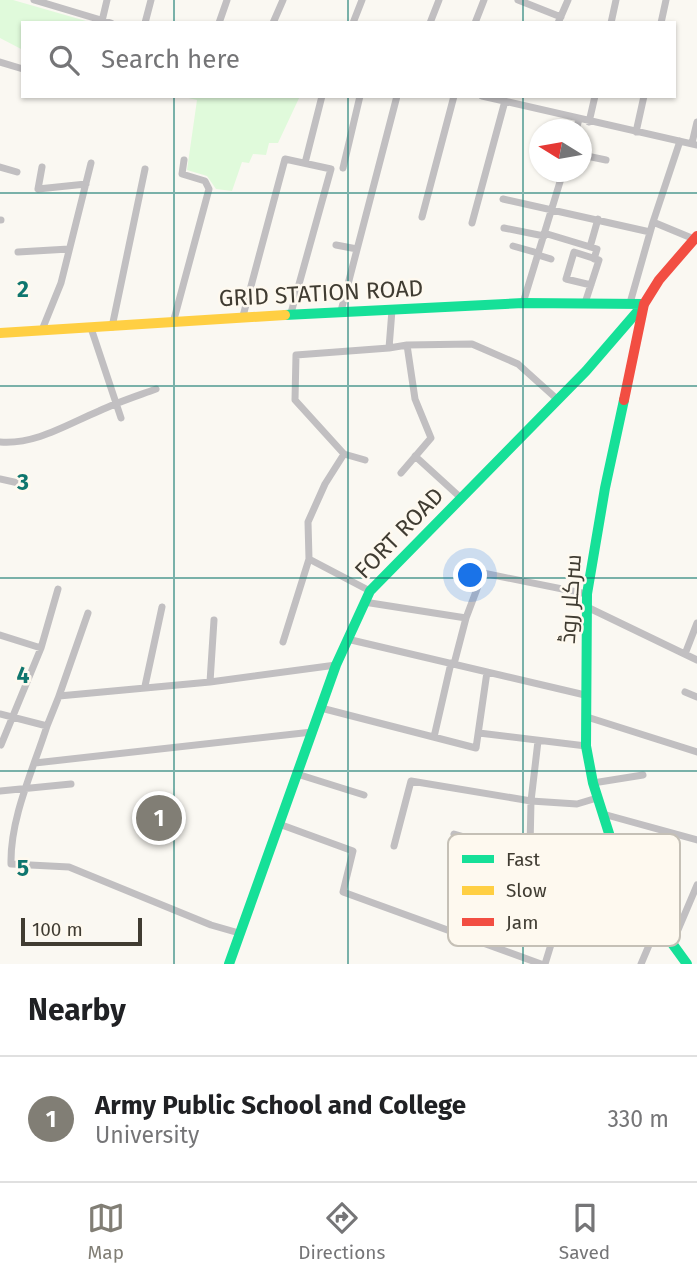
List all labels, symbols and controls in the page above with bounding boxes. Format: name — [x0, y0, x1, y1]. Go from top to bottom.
search box — [21, 21, 676, 98]
icon: search — [45, 41, 83, 79]
text: Search here — [101, 44, 240, 75]
north arrow — [529, 119, 592, 182]
street label: GRID STATION ROAD — [218, 274, 424, 312]
text: 2 — [17, 275, 29, 303]
text: 3 — [16, 468, 29, 496]
street label: FORT ROAD — [349, 482, 449, 584]
street label: سرکلر روڈ — [553, 553, 587, 645]
your location — [453, 558, 487, 592]
text: 4 — [17, 661, 30, 689]
pin: 1 — [136, 792, 182, 844]
legend — [448, 834, 680, 946]
text: Fast — [506, 848, 540, 871]
text: 5 — [17, 854, 29, 882]
text: Slow — [506, 879, 547, 902]
text: Jam — [506, 911, 538, 934]
scale bar — [21, 915, 142, 947]
text: 100 m — [32, 918, 83, 941]
text: Nearby — [28, 992, 126, 1028]
text: Army Public School and College — [95, 1090, 466, 1121]
text: 1 — [46, 1105, 56, 1133]
text: 330 m — [607, 1105, 669, 1133]
text: University — [95, 1121, 199, 1149]
tab: Map — [87, 1199, 125, 1264]
tab: Directions — [298, 1199, 385, 1264]
tab: Saved — [559, 1199, 610, 1264]

